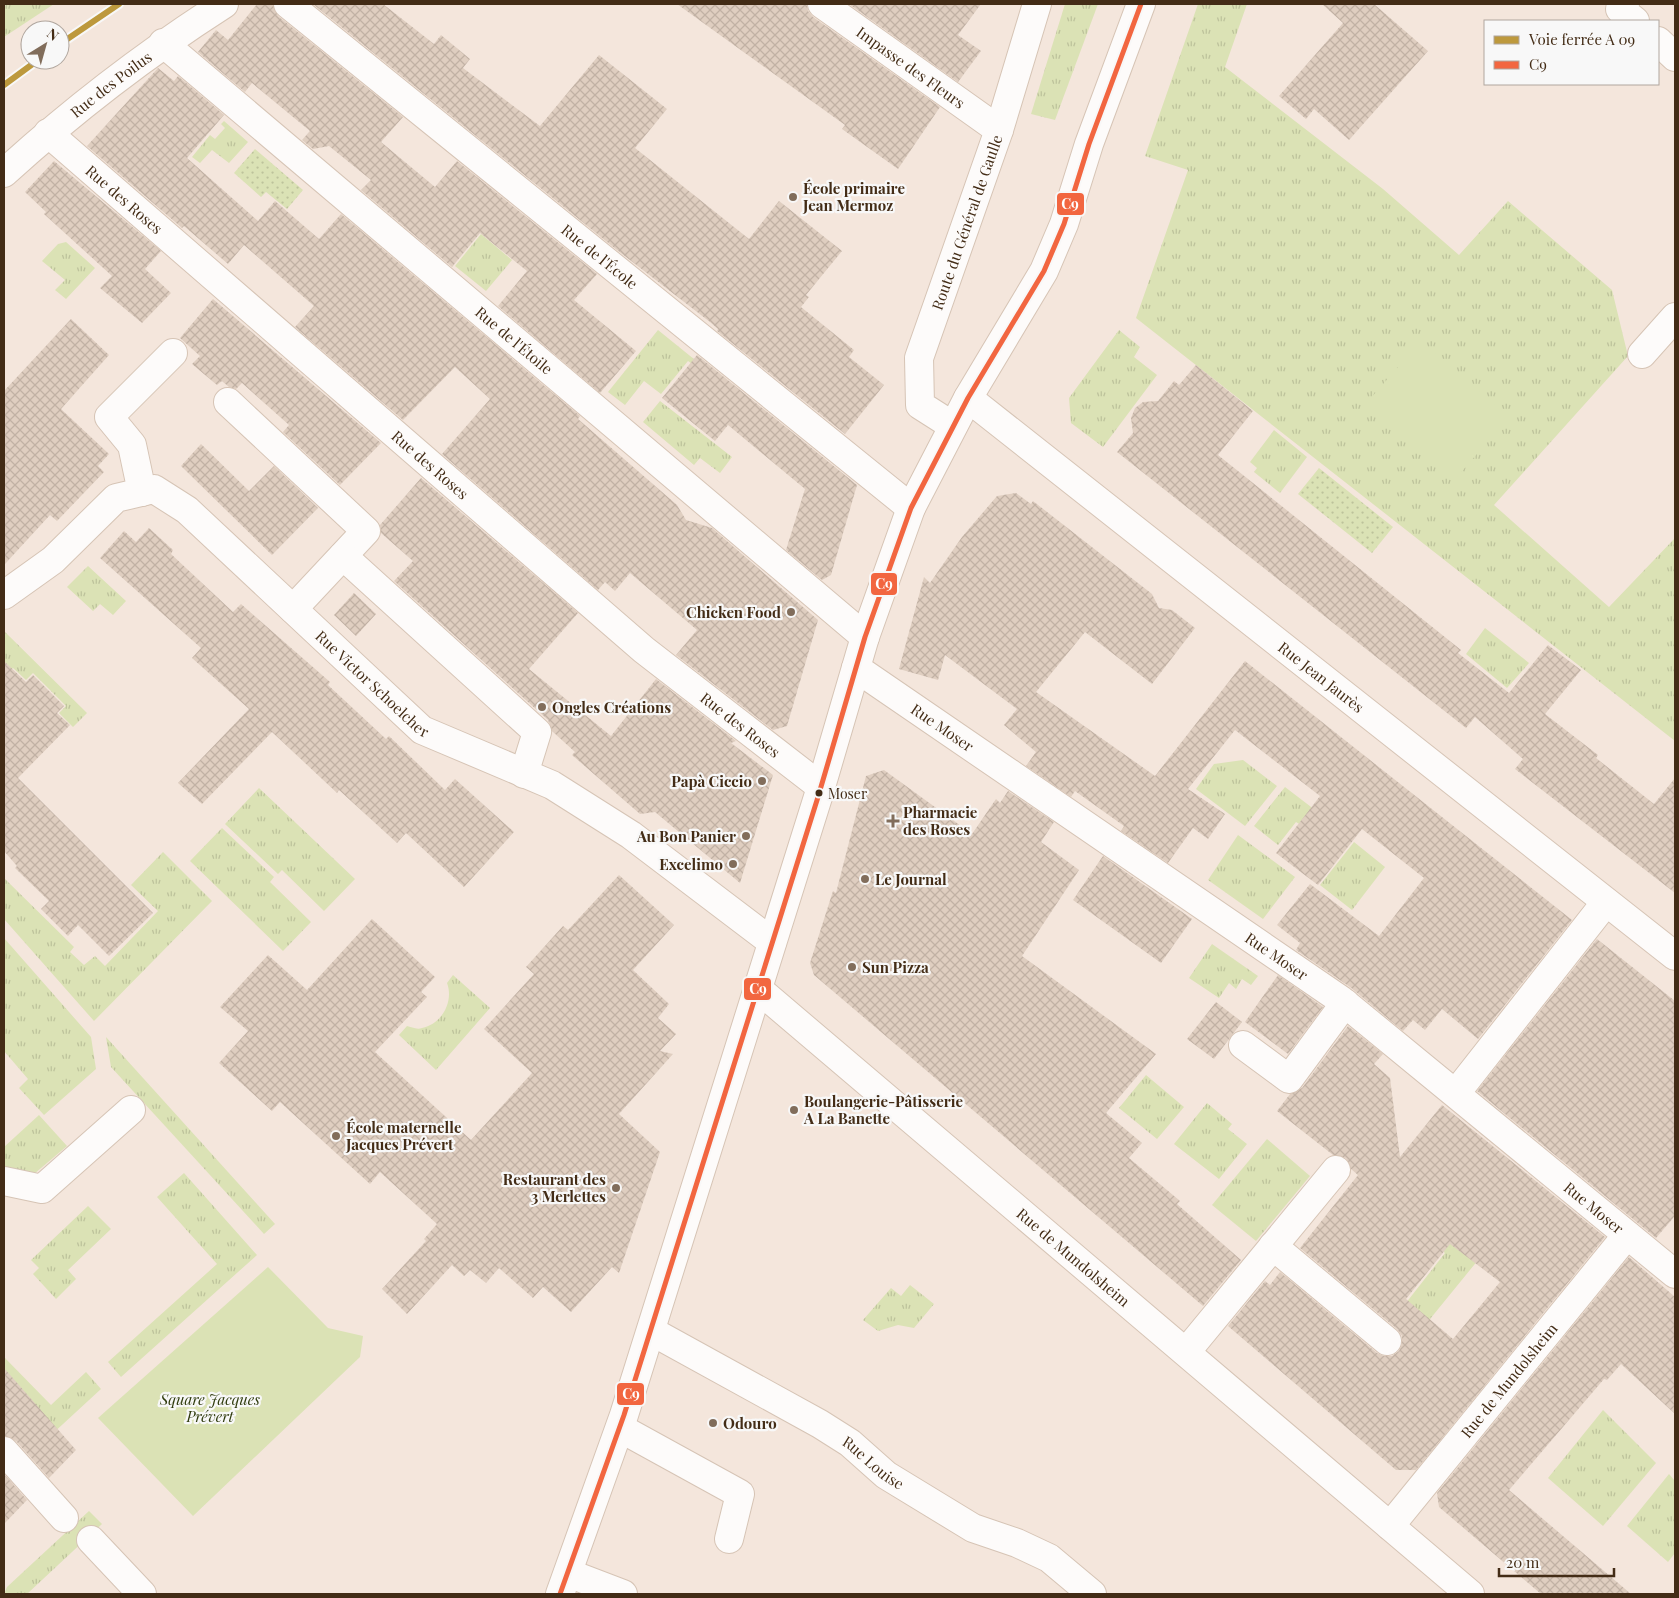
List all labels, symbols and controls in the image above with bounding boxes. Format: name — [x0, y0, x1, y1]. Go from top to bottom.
north arrow — [20, 20, 70, 70]
legend — [1484, 20, 1659, 85]
street label: Impasse des Fleurs — [853, 22, 969, 113]
text: N — [43, 24, 63, 45]
text: Voie ferrée A 09 — [1528, 29, 1635, 49]
street label: Rue des Poilus — [66, 46, 156, 122]
text: C9 — [1529, 54, 1547, 74]
street label: Route du Général de Gaulle — [927, 132, 1007, 312]
street label: Rue des Roses — [82, 160, 167, 238]
place label: École primaire Jean Mermoz — [802, 178, 905, 215]
marker: École primaire Jean Mermoz — [787, 191, 799, 203]
line badge: C9 — [1056, 192, 1085, 216]
text: C9 — [1061, 194, 1079, 213]
street label: Rue de l'École — [557, 219, 642, 293]
street label: Rue de l'Étoile — [471, 302, 557, 379]
street label: Rue des Roses — [388, 426, 473, 503]
line badge: C9 — [870, 572, 898, 596]
text: C9 — [875, 574, 893, 593]
place label: Chicken Food — [686, 602, 781, 622]
marker: Chicken Food — [785, 606, 797, 618]
street label: Rue Victor Schoelcher — [312, 626, 432, 742]
street label: Rue Jean Jaurès — [1274, 637, 1368, 717]
street label: Rue des Roses — [697, 688, 784, 762]
place label: Ongles Créations — [552, 697, 671, 717]
street label: Rue Moser — [907, 699, 978, 756]
marker: Ongles Créations — [536, 701, 548, 713]
place label: Papà Ciccio — [671, 771, 752, 791]
marker: Papà Ciccio — [756, 775, 768, 787]
place label: Moser — [828, 784, 868, 803]
marker: Moser — [814, 788, 824, 798]
place label: Pharmacie des Roses — [903, 802, 978, 839]
marker: Pharmacie des Roses — [887, 815, 899, 827]
place label: Au Bon Panier — [636, 826, 736, 846]
marker: Au Bon Panier — [740, 830, 752, 842]
place label: Excelimo — [659, 854, 723, 874]
marker: Excelimo — [727, 858, 739, 870]
place label: Le Journal — [875, 869, 947, 889]
marker: Le Journal — [859, 873, 871, 885]
street label: Rue Moser — [1242, 928, 1312, 985]
place label: Sun Pizza — [862, 957, 929, 977]
marker: Sun Pizza — [846, 961, 858, 973]
line badge: C9 — [743, 977, 772, 1001]
text: C9 — [749, 979, 767, 998]
place label: Boulangerie-Pâtisserie A La Banette — [803, 1091, 963, 1128]
marker: Boulangerie-Pâtisserie A La Banette — [788, 1104, 800, 1116]
place label: École maternelle Jacques Prévert — [345, 1117, 462, 1154]
marker: École maternelle Jacques Prévert — [330, 1130, 342, 1142]
place label: Restaurant des 3 Merlettes — [503, 1169, 606, 1206]
street label: Rue Moser — [1560, 1177, 1628, 1238]
marker: Restaurant des 3 Merlettes — [610, 1182, 622, 1194]
street label: Rue de Mundolsheim — [1013, 1203, 1135, 1311]
street label: Rue de Mundolsheim — [1456, 1318, 1562, 1442]
line badge: C9 — [616, 1382, 645, 1406]
text: C9 — [622, 1384, 640, 1403]
park label: Square Jacques Prévert — [159, 1389, 260, 1426]
place label: Odouro — [723, 1413, 777, 1433]
marker: Odouro — [707, 1417, 719, 1429]
street label: Rue Louise — [839, 1431, 908, 1494]
scale bar — [1499, 1546, 1614, 1578]
text: 20 m — [1506, 1552, 1540, 1572]

